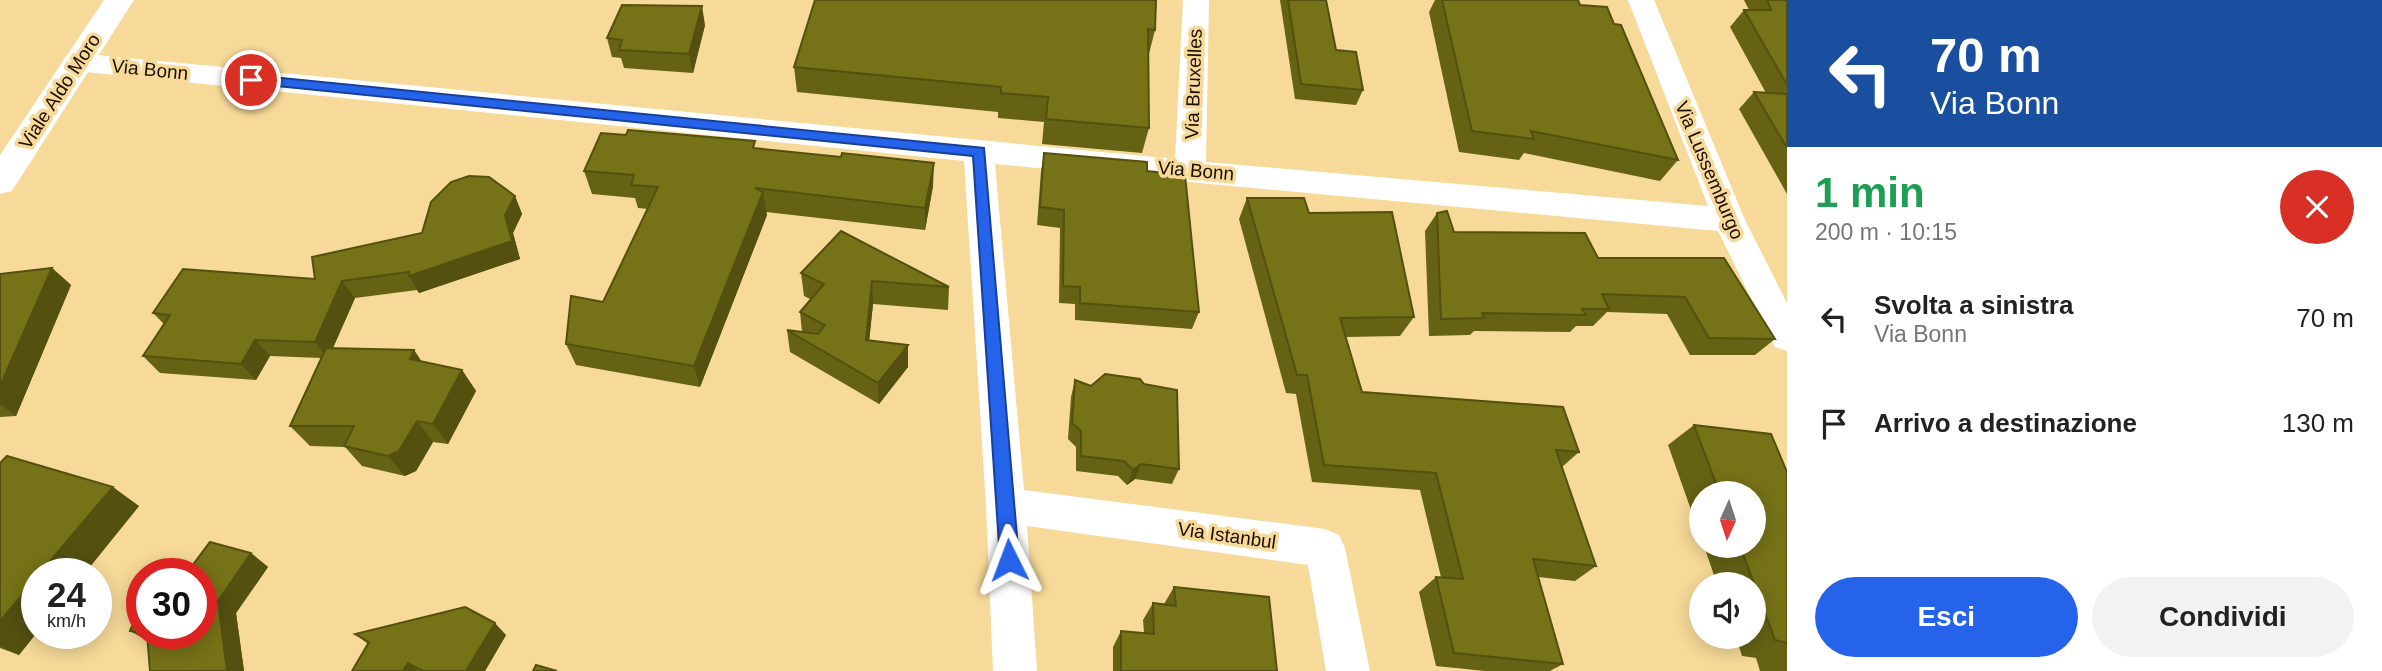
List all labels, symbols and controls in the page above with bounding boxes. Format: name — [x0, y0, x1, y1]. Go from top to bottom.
street label: Via Bruxelles — [1181, 28, 1206, 140]
icon: left — [1815, 28, 1906, 119]
text: 70 m — [1930, 28, 2042, 82]
street label: Viale Aldo Moro — [14, 30, 104, 153]
pin — [221, 50, 281, 110]
street label: Via Bonn — [111, 55, 189, 84]
icon: arrive — [232, 61, 270, 99]
text: Via Bonn — [1930, 85, 2059, 121]
street label: Via Lussemburgo — [1671, 98, 1748, 242]
street label: Via Bonn — [1157, 157, 1235, 184]
text: 1 min — [1815, 169, 1925, 216]
button: close — [2280, 170, 2354, 244]
text: 200 m · 10:15 — [1815, 219, 1957, 245]
text: Svolta a sinistra — [1874, 290, 2073, 320]
icon: left — [1815, 300, 1853, 338]
text: 70 m — [2296, 303, 2354, 333]
text: Via Bonn — [1874, 321, 1967, 347]
icon: arrive — [1815, 405, 1853, 443]
text: Arrivo a destinazione — [1874, 408, 2137, 438]
text: 130 m — [2282, 408, 2354, 438]
north arrow — [1689, 481, 1766, 558]
map controls — [1689, 481, 1766, 649]
street label: Via Istanbul — [1176, 518, 1277, 553]
position arrow — [972, 523, 1046, 597]
speed limit sign: 30 — [126, 558, 217, 649]
button: sound — [1689, 572, 1766, 649]
text: 24 — [47, 575, 86, 614]
button: Esci — [1815, 577, 2078, 657]
button: Condividi — [2092, 577, 2354, 657]
text: km/h — [47, 611, 86, 631]

